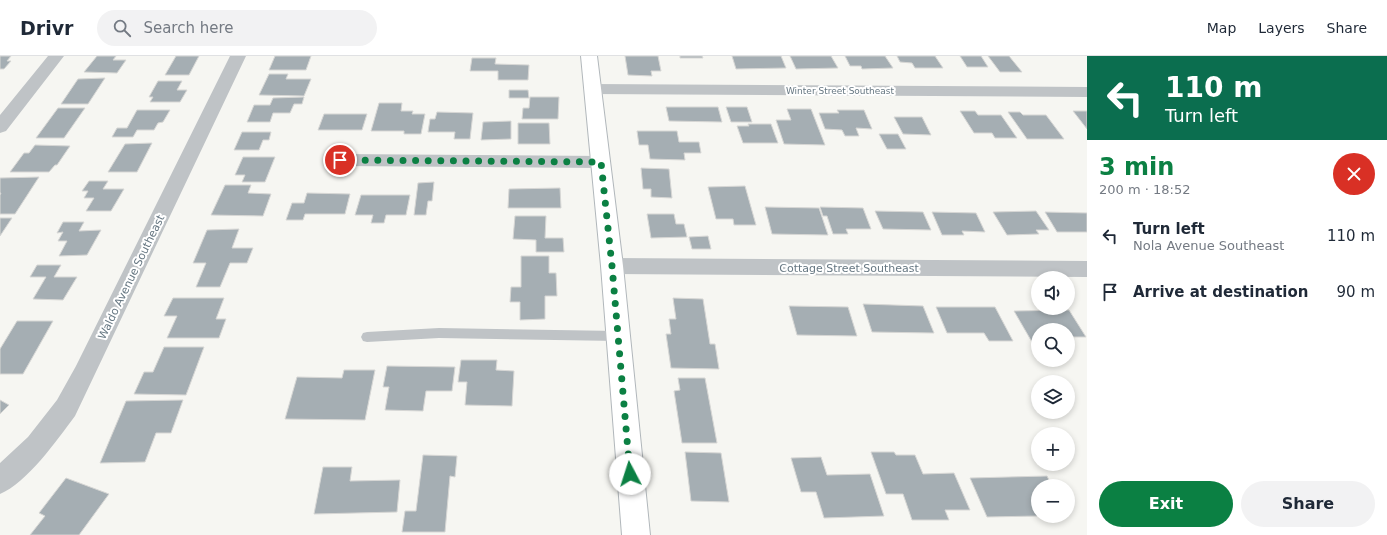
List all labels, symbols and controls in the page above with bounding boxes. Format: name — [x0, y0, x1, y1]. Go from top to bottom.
search box — [97, 10, 377, 46]
text: Drivr — [20, 17, 73, 39]
icon: search — [111, 17, 133, 39]
text: Search here — [143, 19, 234, 37]
text: Map — [1207, 20, 1236, 36]
text: Layers — [1258, 20, 1305, 36]
text: Share — [1327, 20, 1367, 36]
text: 110 m — [1165, 71, 1262, 104]
icon: left — [1099, 72, 1151, 124]
street label: Winter Street Southeast — [786, 86, 895, 96]
text: Turn left — [1165, 105, 1238, 126]
pin — [323, 143, 357, 177]
icon: arrive — [329, 149, 351, 171]
text: 3 min — [1099, 153, 1174, 181]
button: close — [1333, 153, 1375, 195]
text: 200 m · 18:52 — [1099, 182, 1190, 197]
street label: Waldo Avenue Southeast — [96, 212, 168, 342]
text: Turn left — [1133, 220, 1205, 238]
icon: left — [1099, 225, 1121, 247]
text: 110 m — [1327, 227, 1375, 245]
text: Nola Avenue Southeast — [1133, 238, 1284, 253]
street label: Cottage Street Southeast — [779, 262, 919, 275]
map controls — [1031, 271, 1075, 523]
button: sound — [1031, 271, 1075, 315]
icon: arrive — [1099, 281, 1121, 303]
text: Arrive at destination — [1133, 283, 1308, 301]
text: 90 m — [1337, 283, 1375, 301]
button: search — [1031, 323, 1075, 367]
button: layers — [1031, 375, 1075, 419]
button: + — [1031, 427, 1075, 471]
position arrow — [609, 453, 651, 495]
button: − — [1031, 479, 1075, 523]
button: Exit — [1099, 481, 1233, 527]
button: Share — [1241, 481, 1375, 527]

